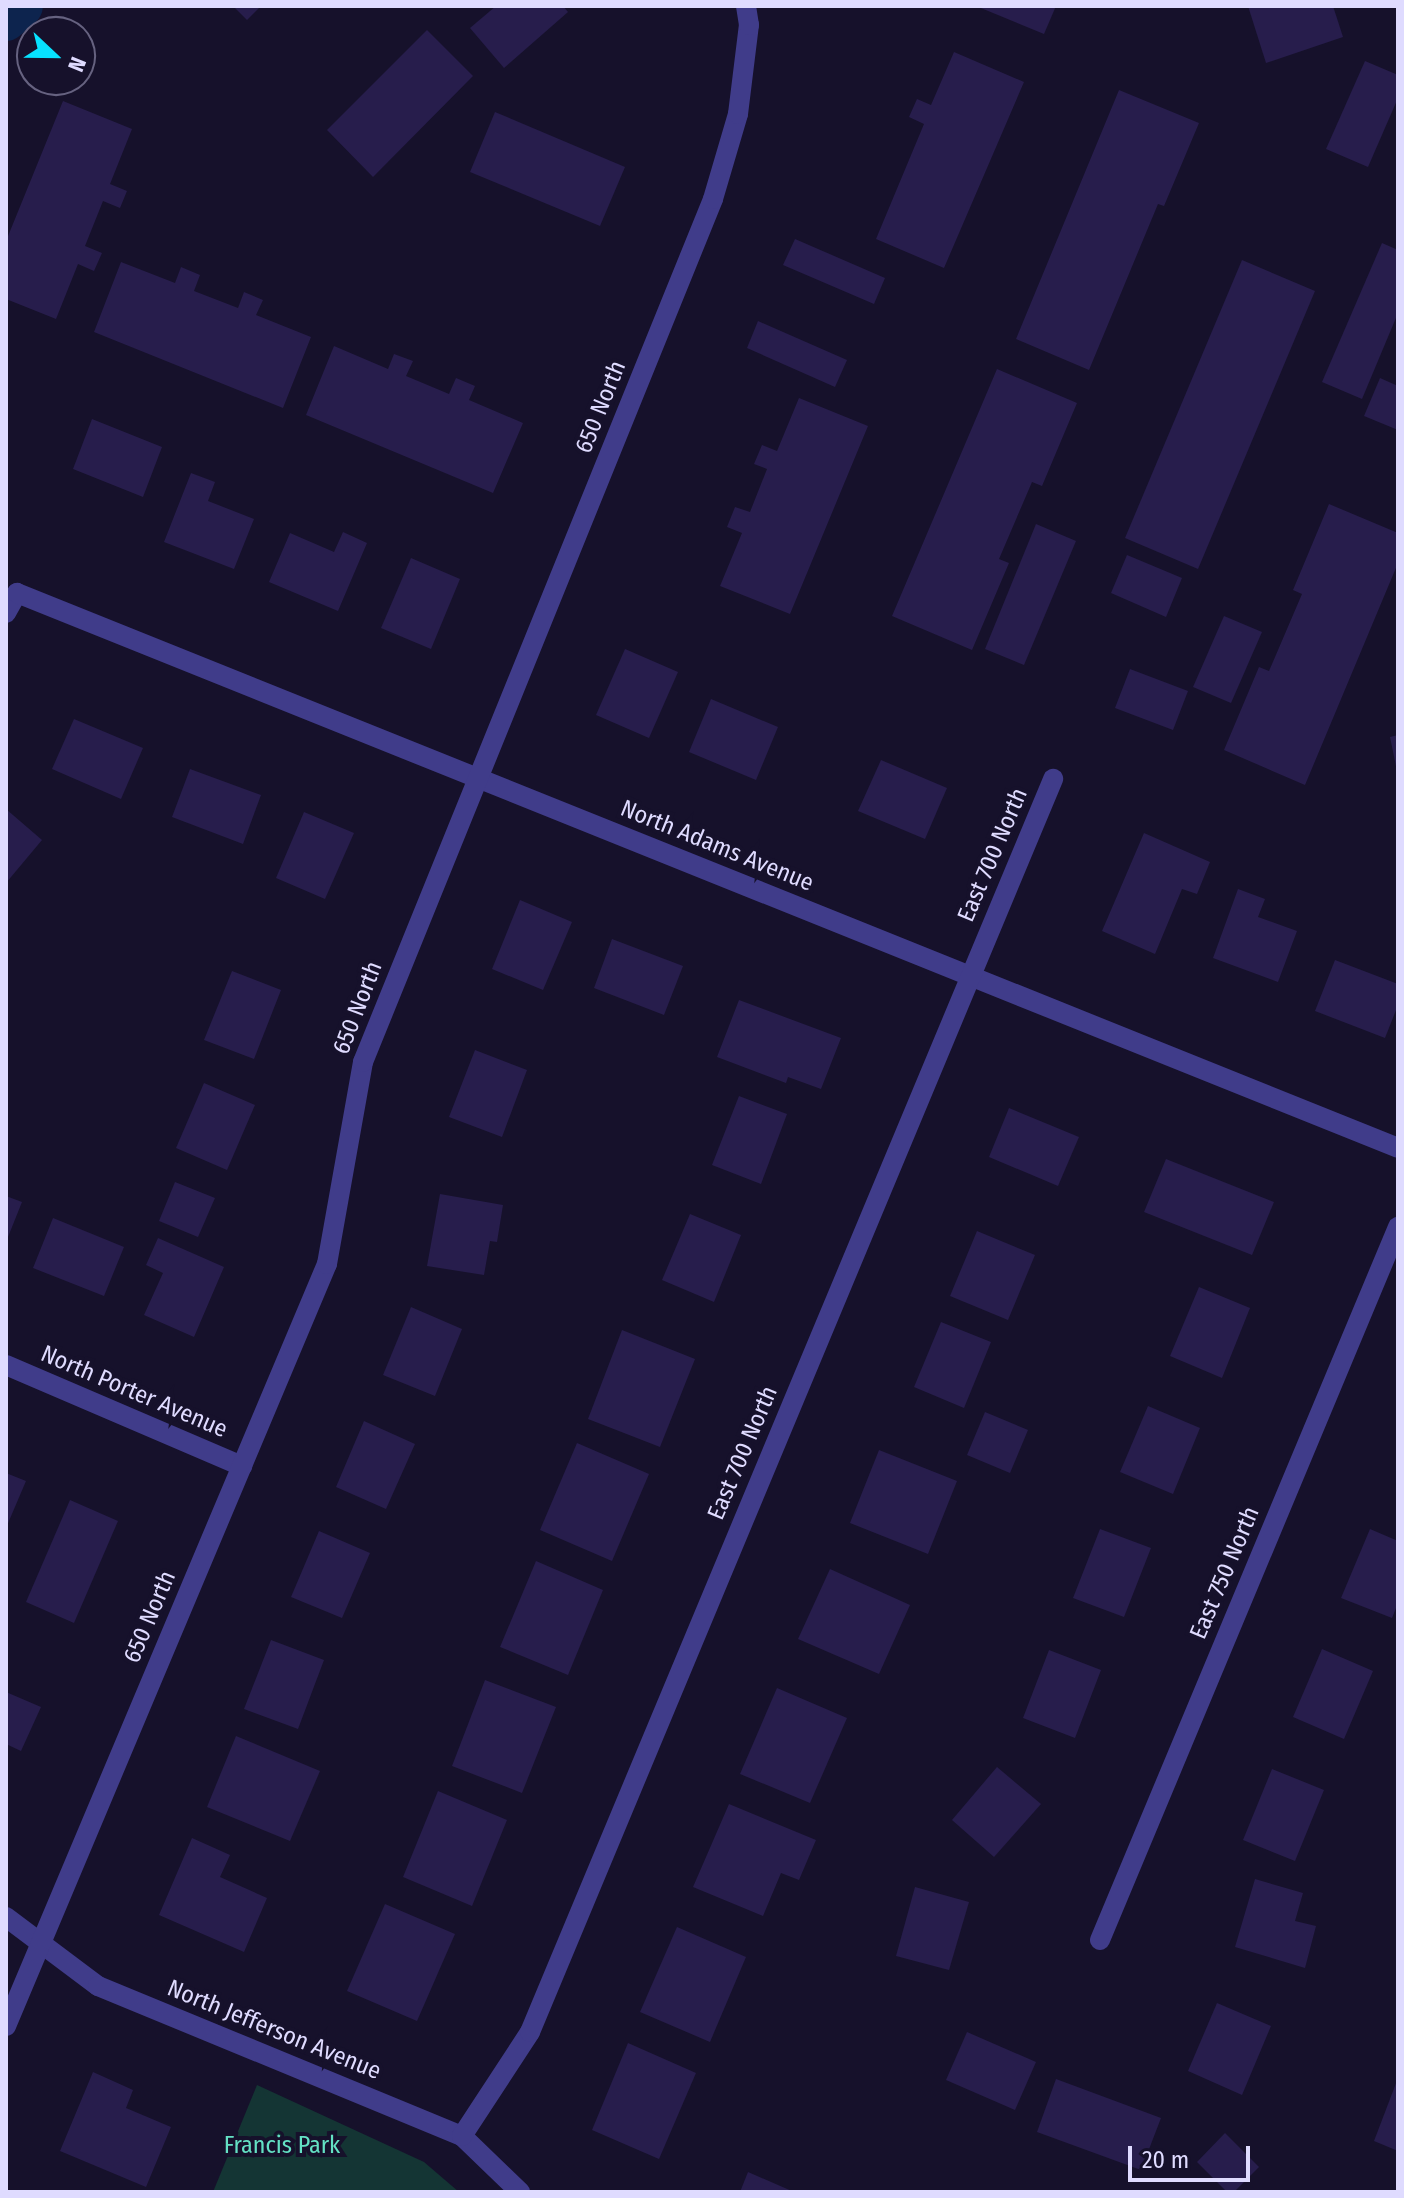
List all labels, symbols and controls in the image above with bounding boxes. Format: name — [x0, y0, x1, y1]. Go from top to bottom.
north arrow — [16, 16, 96, 96]
text: N — [62, 53, 92, 76]
street label: 650 North — [569, 357, 633, 457]
street label: East 700 North — [952, 784, 1034, 926]
street label: North Adams Avenue — [616, 794, 818, 898]
street label: 650 North — [327, 958, 389, 1058]
street label: North Porter Avenue — [36, 1340, 232, 1444]
street label: East 700 North — [702, 1382, 784, 1524]
street label: East 750 North — [1184, 1503, 1266, 1643]
street label: 650 North — [118, 1567, 182, 1667]
street label: North Jefferson Avenue — [163, 1974, 385, 2086]
scale bar — [1132, 2130, 1254, 2180]
park label: Francis Park — [224, 2132, 340, 2160]
text: 20 m — [1142, 2146, 1189, 2174]

